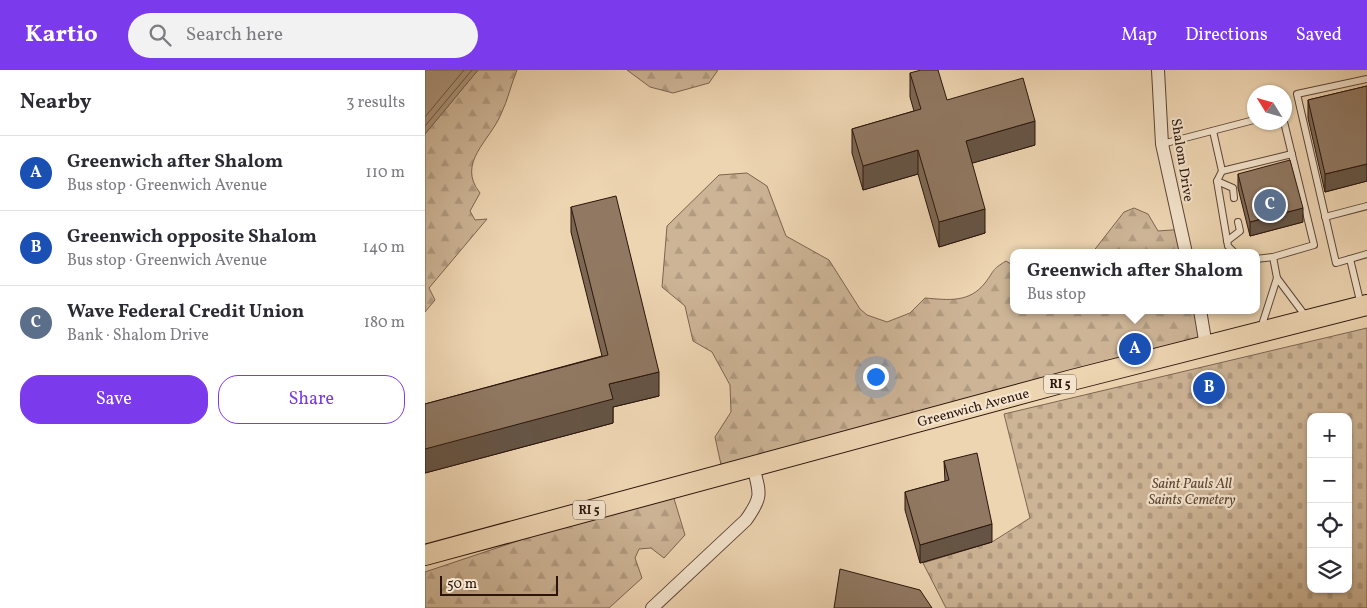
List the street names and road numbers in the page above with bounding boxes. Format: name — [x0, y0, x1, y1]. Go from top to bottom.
street label: Shalom Drive — [1166, 117, 1198, 204]
road number: RI 5 — [1044, 374, 1076, 394]
street label: Greenwich Avenue — [915, 384, 1032, 433]
road number: RI 5 — [573, 500, 605, 520]

